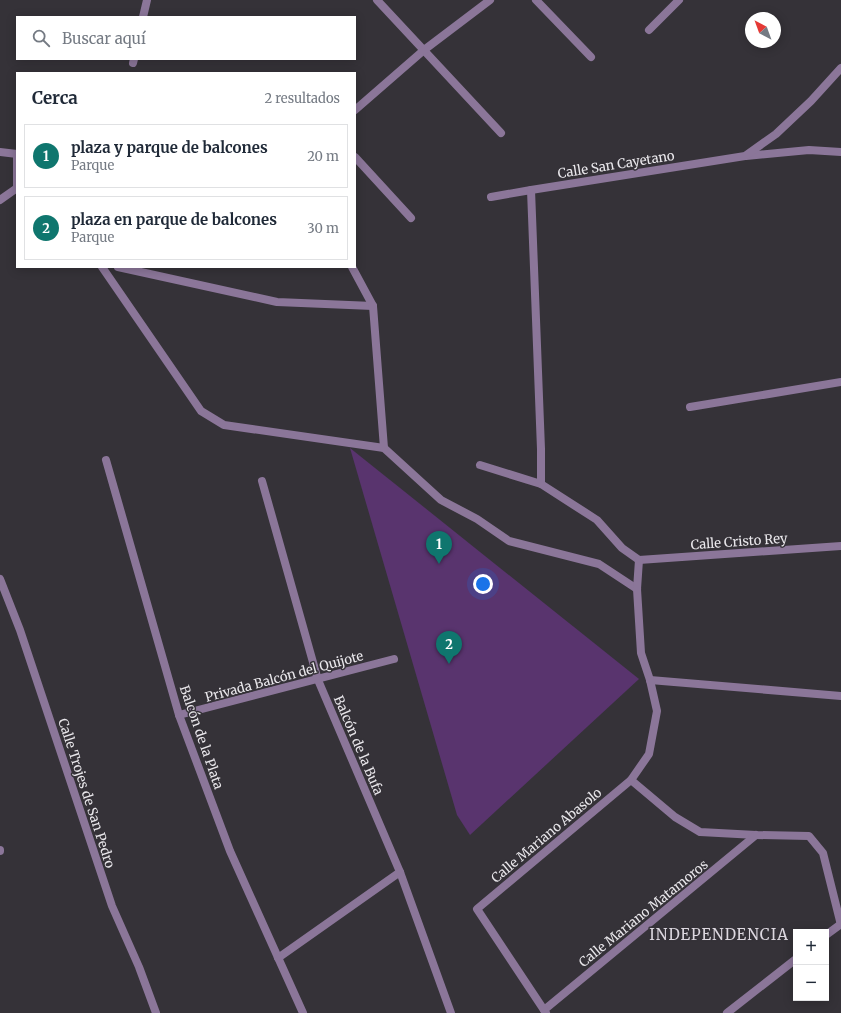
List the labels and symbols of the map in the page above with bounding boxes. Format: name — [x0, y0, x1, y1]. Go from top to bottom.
north arrow — [745, 12, 781, 48]
street label: Calle San Cayetano — [556, 147, 676, 182]
street label: Calle Cristo Rey — [690, 530, 789, 553]
pin: 1 — [426, 531, 452, 564]
your location — [473, 574, 493, 594]
pin: 2 — [436, 631, 462, 664]
street label: Privada Balcón del Quijote — [203, 647, 365, 706]
street label: Balcón de la Plata — [176, 683, 227, 791]
street label: Balcón de la Bufa — [330, 693, 387, 798]
street label: Calle Trojes de San Pedro — [54, 716, 119, 870]
street label: Calle Mariano Abasolo — [488, 784, 605, 887]
street label: Calle Mariano Matamoros — [575, 856, 711, 971]
district label: INDEPENDENCIA — [649, 925, 789, 944]

